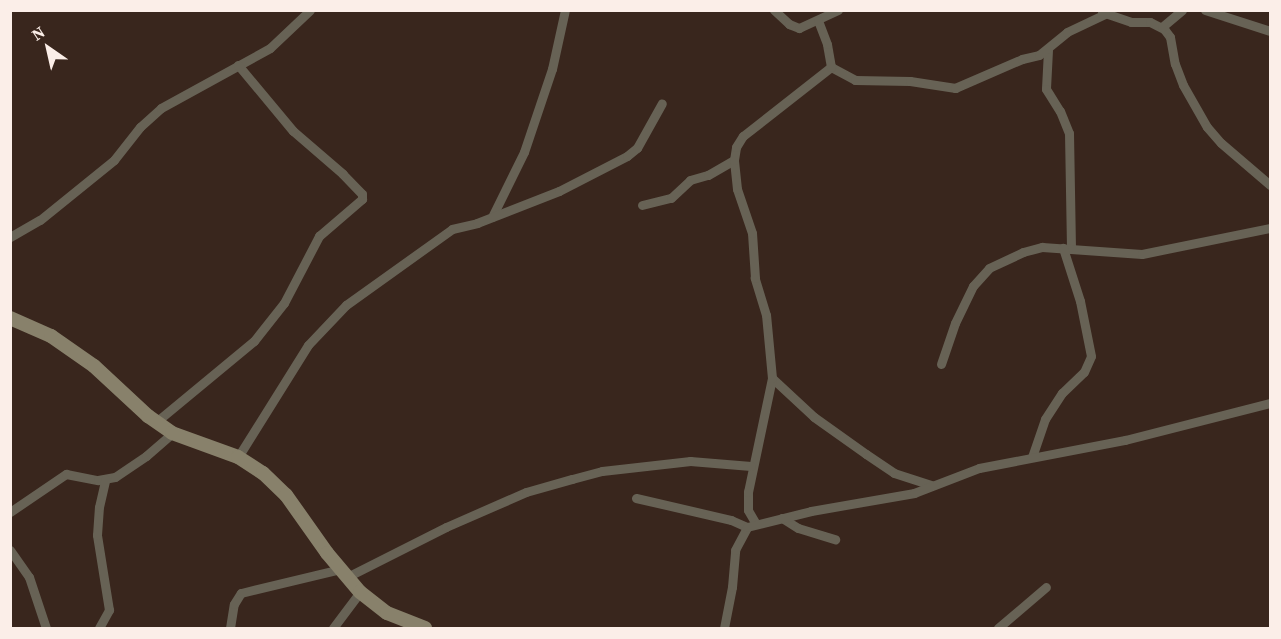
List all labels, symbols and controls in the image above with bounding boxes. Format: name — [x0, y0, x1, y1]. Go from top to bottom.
north arrow — [18, 18, 78, 78]
text: N — [27, 21, 49, 45]

